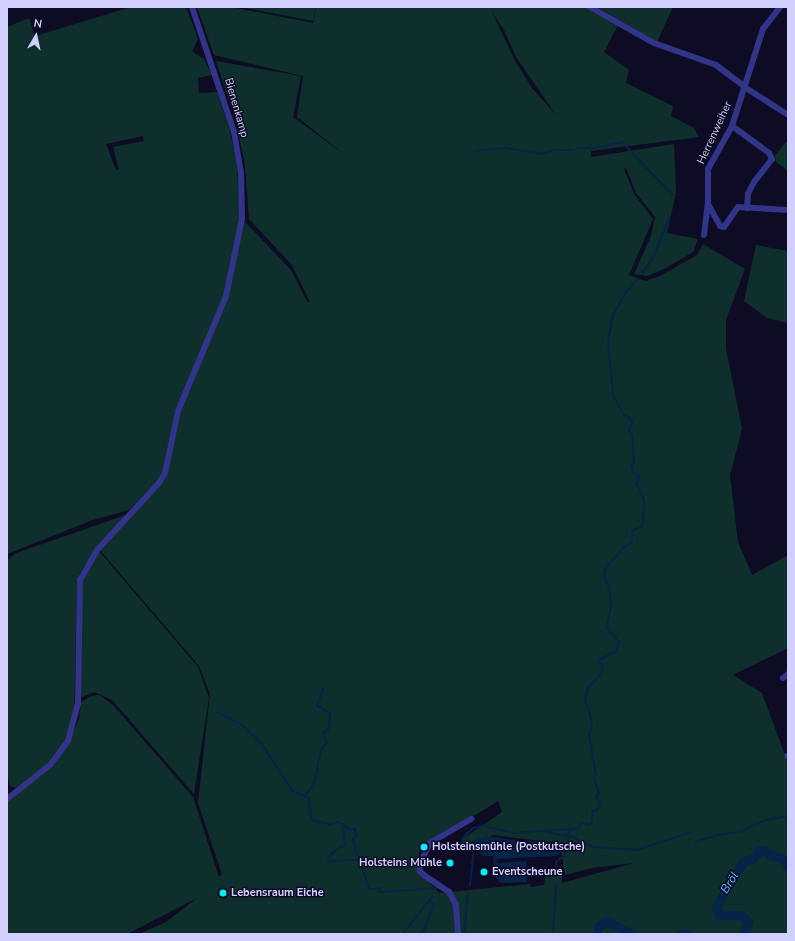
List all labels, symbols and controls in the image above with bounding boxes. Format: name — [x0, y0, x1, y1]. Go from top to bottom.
north arrow — [16, 16, 56, 56]
text: N — [33, 16, 43, 32]
street label: Bienenkamp — [221, 77, 251, 139]
street label: Herrenweiher — [695, 100, 735, 166]
place label: Holsteinsmühle (Postkutsche) — [432, 840, 585, 854]
marker: Holsteinsmühle (Postkutsche) — [419, 842, 429, 852]
place label: Holsteins Mühle — [359, 856, 442, 870]
marker: Holsteins Mühle — [445, 858, 455, 868]
place label: Eventscheune — [492, 865, 563, 879]
marker: Eventscheune — [479, 867, 489, 877]
water label: Bröl — [718, 870, 742, 896]
place label: Lebensraum Eiche — [231, 886, 324, 900]
marker: Lebensraum Eiche — [218, 888, 228, 898]

